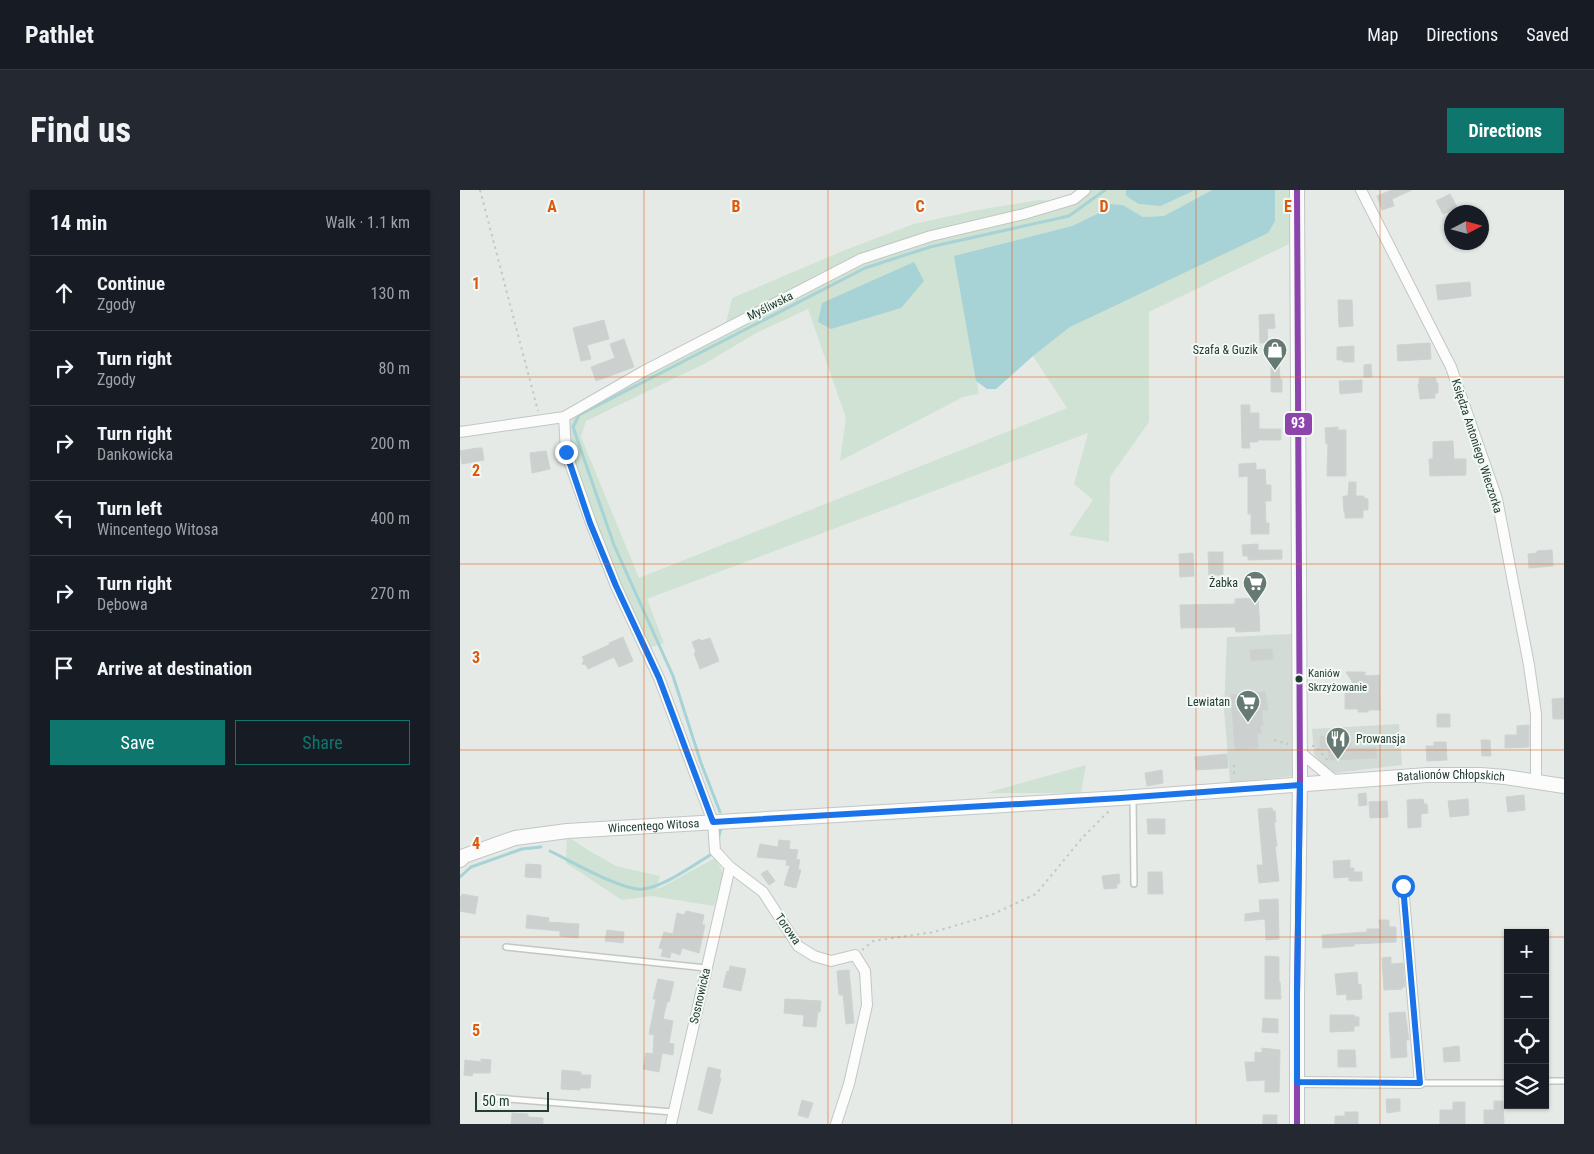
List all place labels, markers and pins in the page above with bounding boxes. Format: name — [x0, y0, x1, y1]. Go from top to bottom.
shop icon: Szafa & Guzik — [1262, 337, 1288, 371]
place label: Szafa & Guzik — [1193, 343, 1259, 357]
supermarket icon: Żabka — [1242, 570, 1268, 604]
place label: Żabka — [1209, 575, 1238, 590]
place label: Kaniów Skrzyżowanie — [1308, 667, 1367, 694]
marker: Kaniów Skrzyżowanie — [1294, 674, 1304, 684]
supermarket icon: Lewiatan — [1235, 689, 1261, 723]
place label: Lewiatan — [1187, 695, 1230, 709]
restaurant icon: Prowansja — [1325, 726, 1351, 760]
place label: Prowansja — [1356, 732, 1406, 746]

